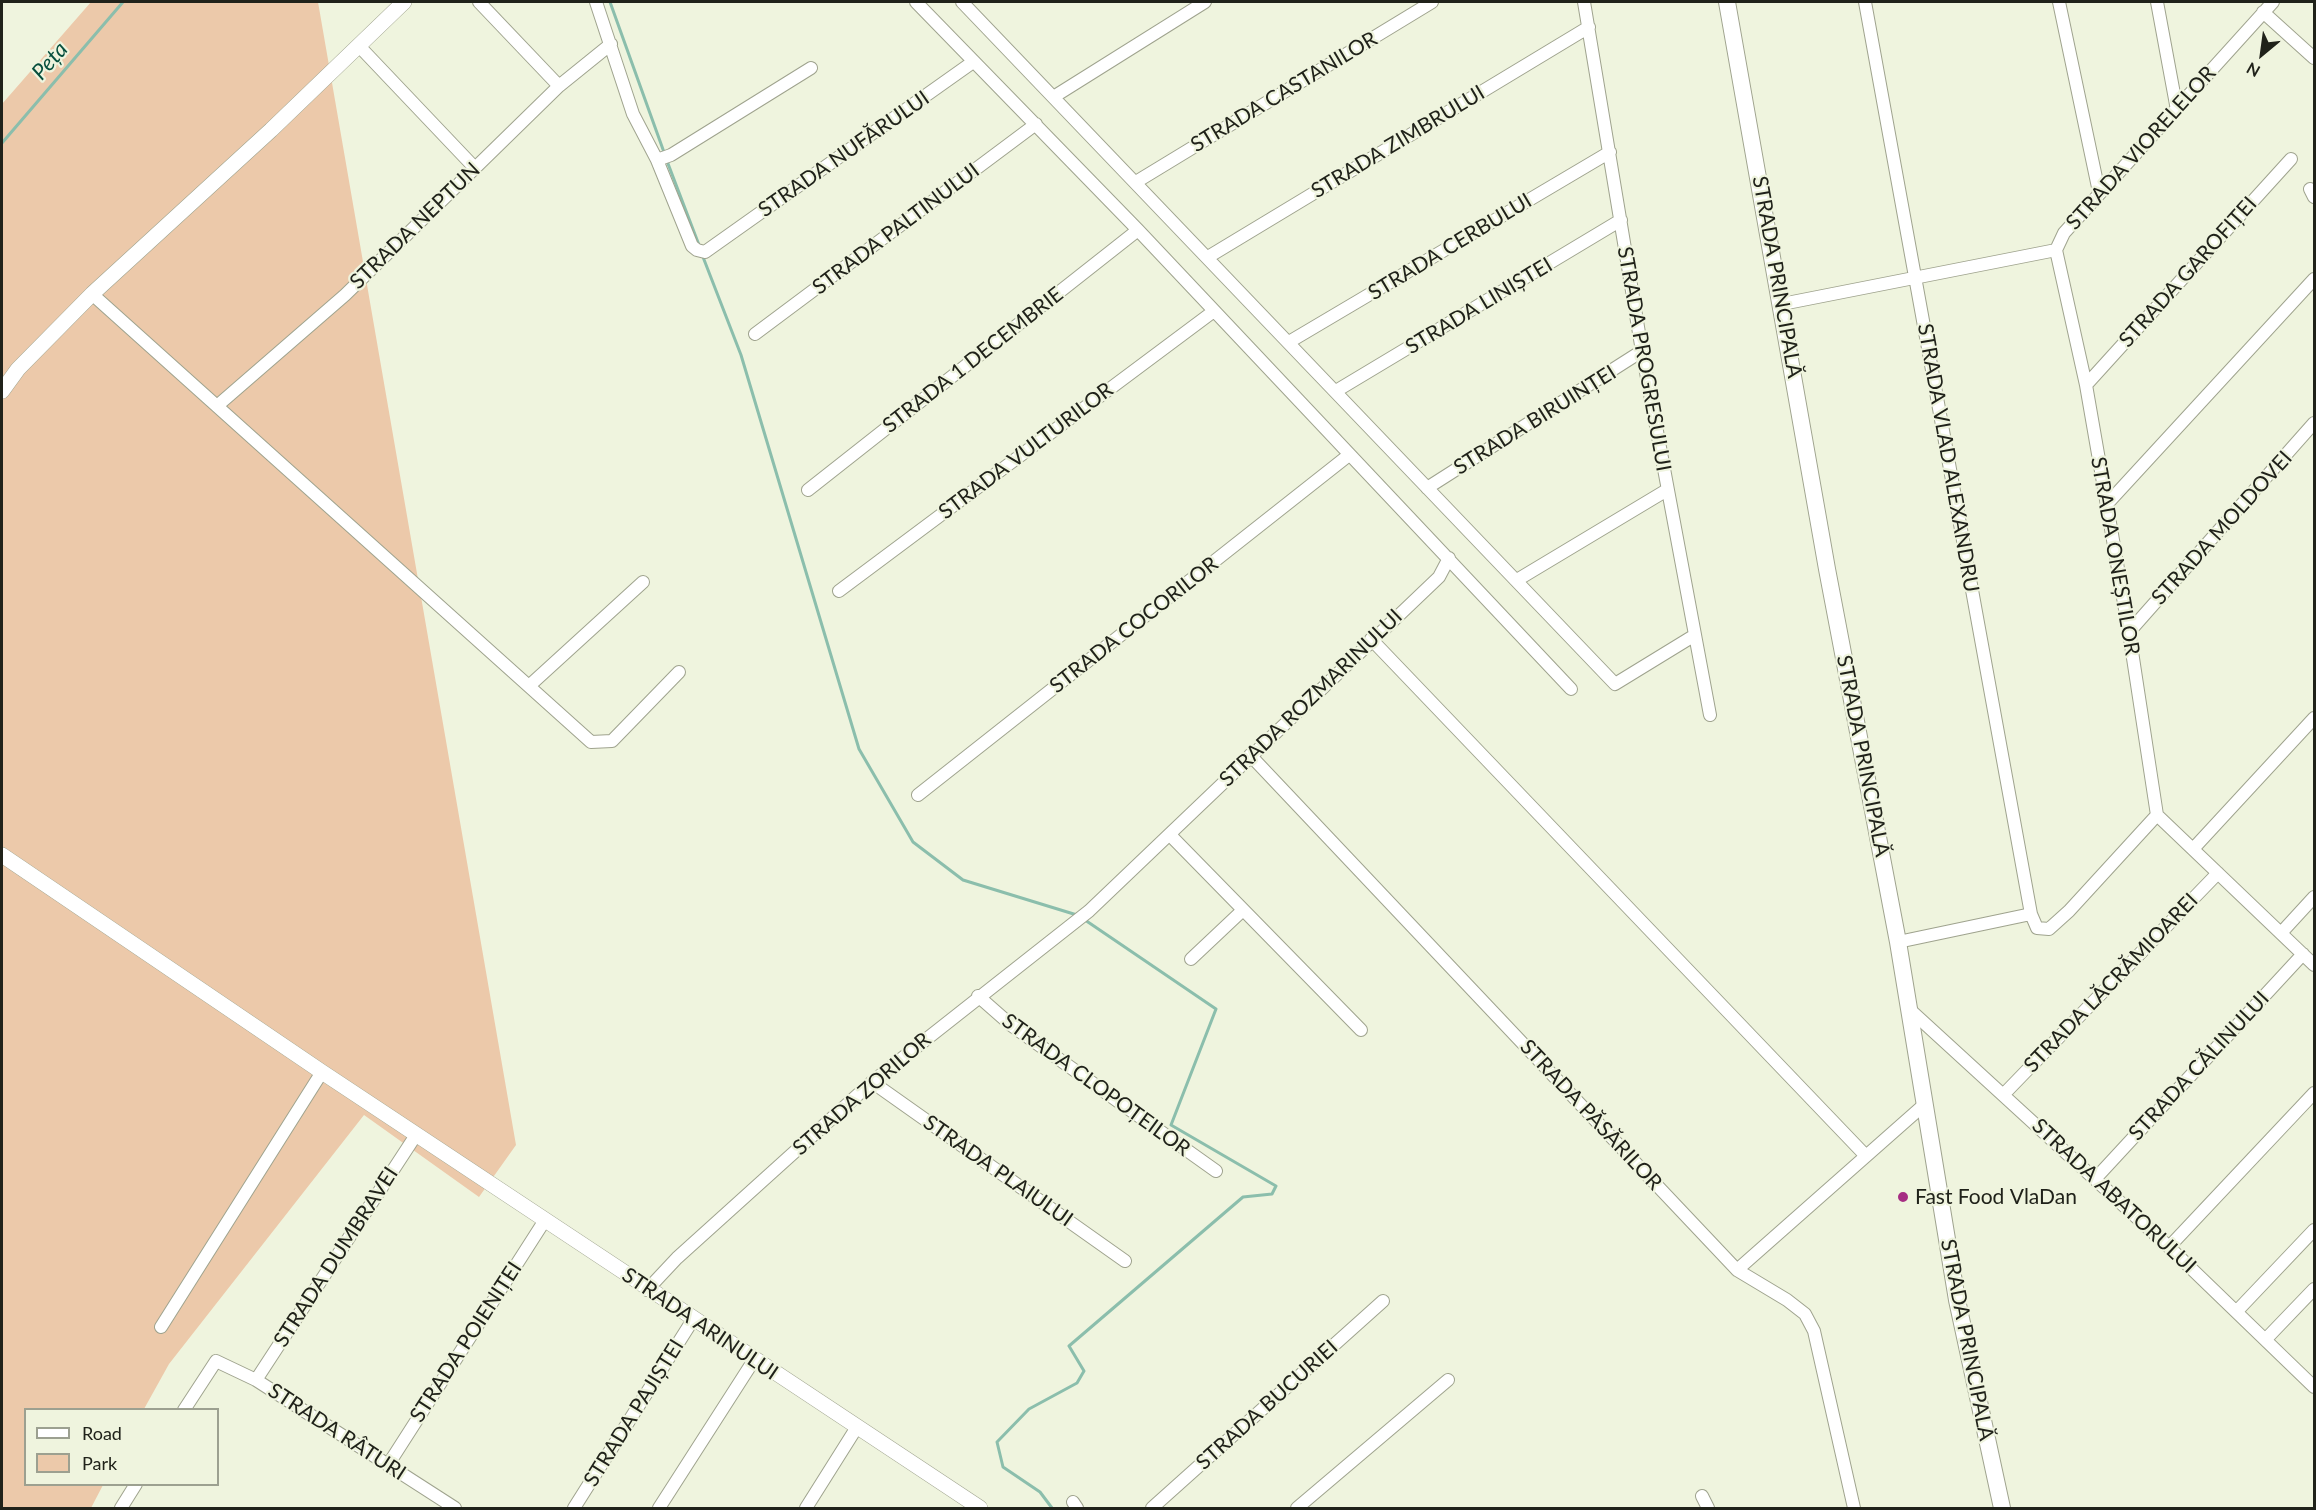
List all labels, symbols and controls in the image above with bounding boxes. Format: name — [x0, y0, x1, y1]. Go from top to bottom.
north arrow — [2232, 24, 2292, 84]
street label: STRADA CASTANILOR — [1186, 26, 1382, 158]
water label: Peța — [27, 37, 73, 85]
text: N — [2243, 59, 2263, 81]
street label: STRADA VIORELELOR — [2061, 61, 2221, 235]
street label: STRADA ZIMBRULUI — [1307, 80, 1489, 204]
street label: STRADA NUFĂRULUI — [754, 86, 934, 222]
street label: STRADA NEPTUN — [345, 158, 485, 294]
street label: STRADA PALTINULUI — [808, 158, 984, 300]
street label: STRADA PRINCIPALĂ — [1747, 174, 1807, 380]
street label: STRADA CERBULUI — [1364, 188, 1536, 306]
street label: STRADA GAROFIȚEI — [2114, 192, 2262, 352]
street label: STRADA PROGRESULUI — [1612, 245, 1676, 473]
street label: STRADA LINIȘTEI — [1401, 252, 1557, 360]
street label: STRADA 1 DECEMBRIE — [878, 282, 1068, 438]
street label: STRADA VLAD ALEXANDRU — [1912, 322, 1984, 594]
street label: STRADA BIRUINȚEI — [1449, 360, 1621, 480]
street label: STRADA VULTURILOR — [934, 377, 1118, 525]
street label: STRADA MOLDOVEI — [2146, 446, 2298, 610]
street label: STRADA ONEȘTILOR — [2085, 455, 2145, 657]
street label: STRADA COCORILOR — [1045, 552, 1223, 698]
street label: STRADA ROZMARINULUI — [1214, 604, 1408, 792]
street label: STRADA PRINCIPALĂ — [1831, 653, 1895, 859]
street label: STRADA LĂCRĂMIOAREI — [2019, 888, 2203, 1078]
street label: STRADA CĂLINULUI — [2124, 986, 2274, 1146]
street label: STRADA CLOPOȚEILOR — [997, 1008, 1195, 1162]
street label: STRADA ZORILOR — [788, 1027, 936, 1161]
street label: STRADA PĂSĂRILOR — [1515, 1035, 1667, 1195]
street label: STRADA PLAIULUI — [918, 1110, 1078, 1232]
street label: STRADA ABATORULUI — [2027, 1113, 2201, 1279]
street label: STRADA DUMBRAVEI — [268, 1162, 404, 1352]
place label: Fast Food VlaDan — [1915, 1184, 2077, 1210]
marker: Fast Food VlaDan — [1896, 1190, 1910, 1204]
street label: STRADA PRINCIPALĂ — [1935, 1237, 1999, 1443]
street label: STRADA POIENIȚEI — [405, 1257, 527, 1427]
street label: STRADA ARINULUI — [617, 1262, 783, 1386]
street label: STRADA PAJIȘTEI — [579, 1335, 689, 1491]
street label: STRADA BUCURIEI — [1191, 1335, 1343, 1475]
street label: STRADA RÂTURI — [263, 1378, 411, 1486]
legend — [24, 1408, 219, 1486]
text: Road — [82, 1422, 122, 1444]
text: Park — [82, 1452, 117, 1474]

